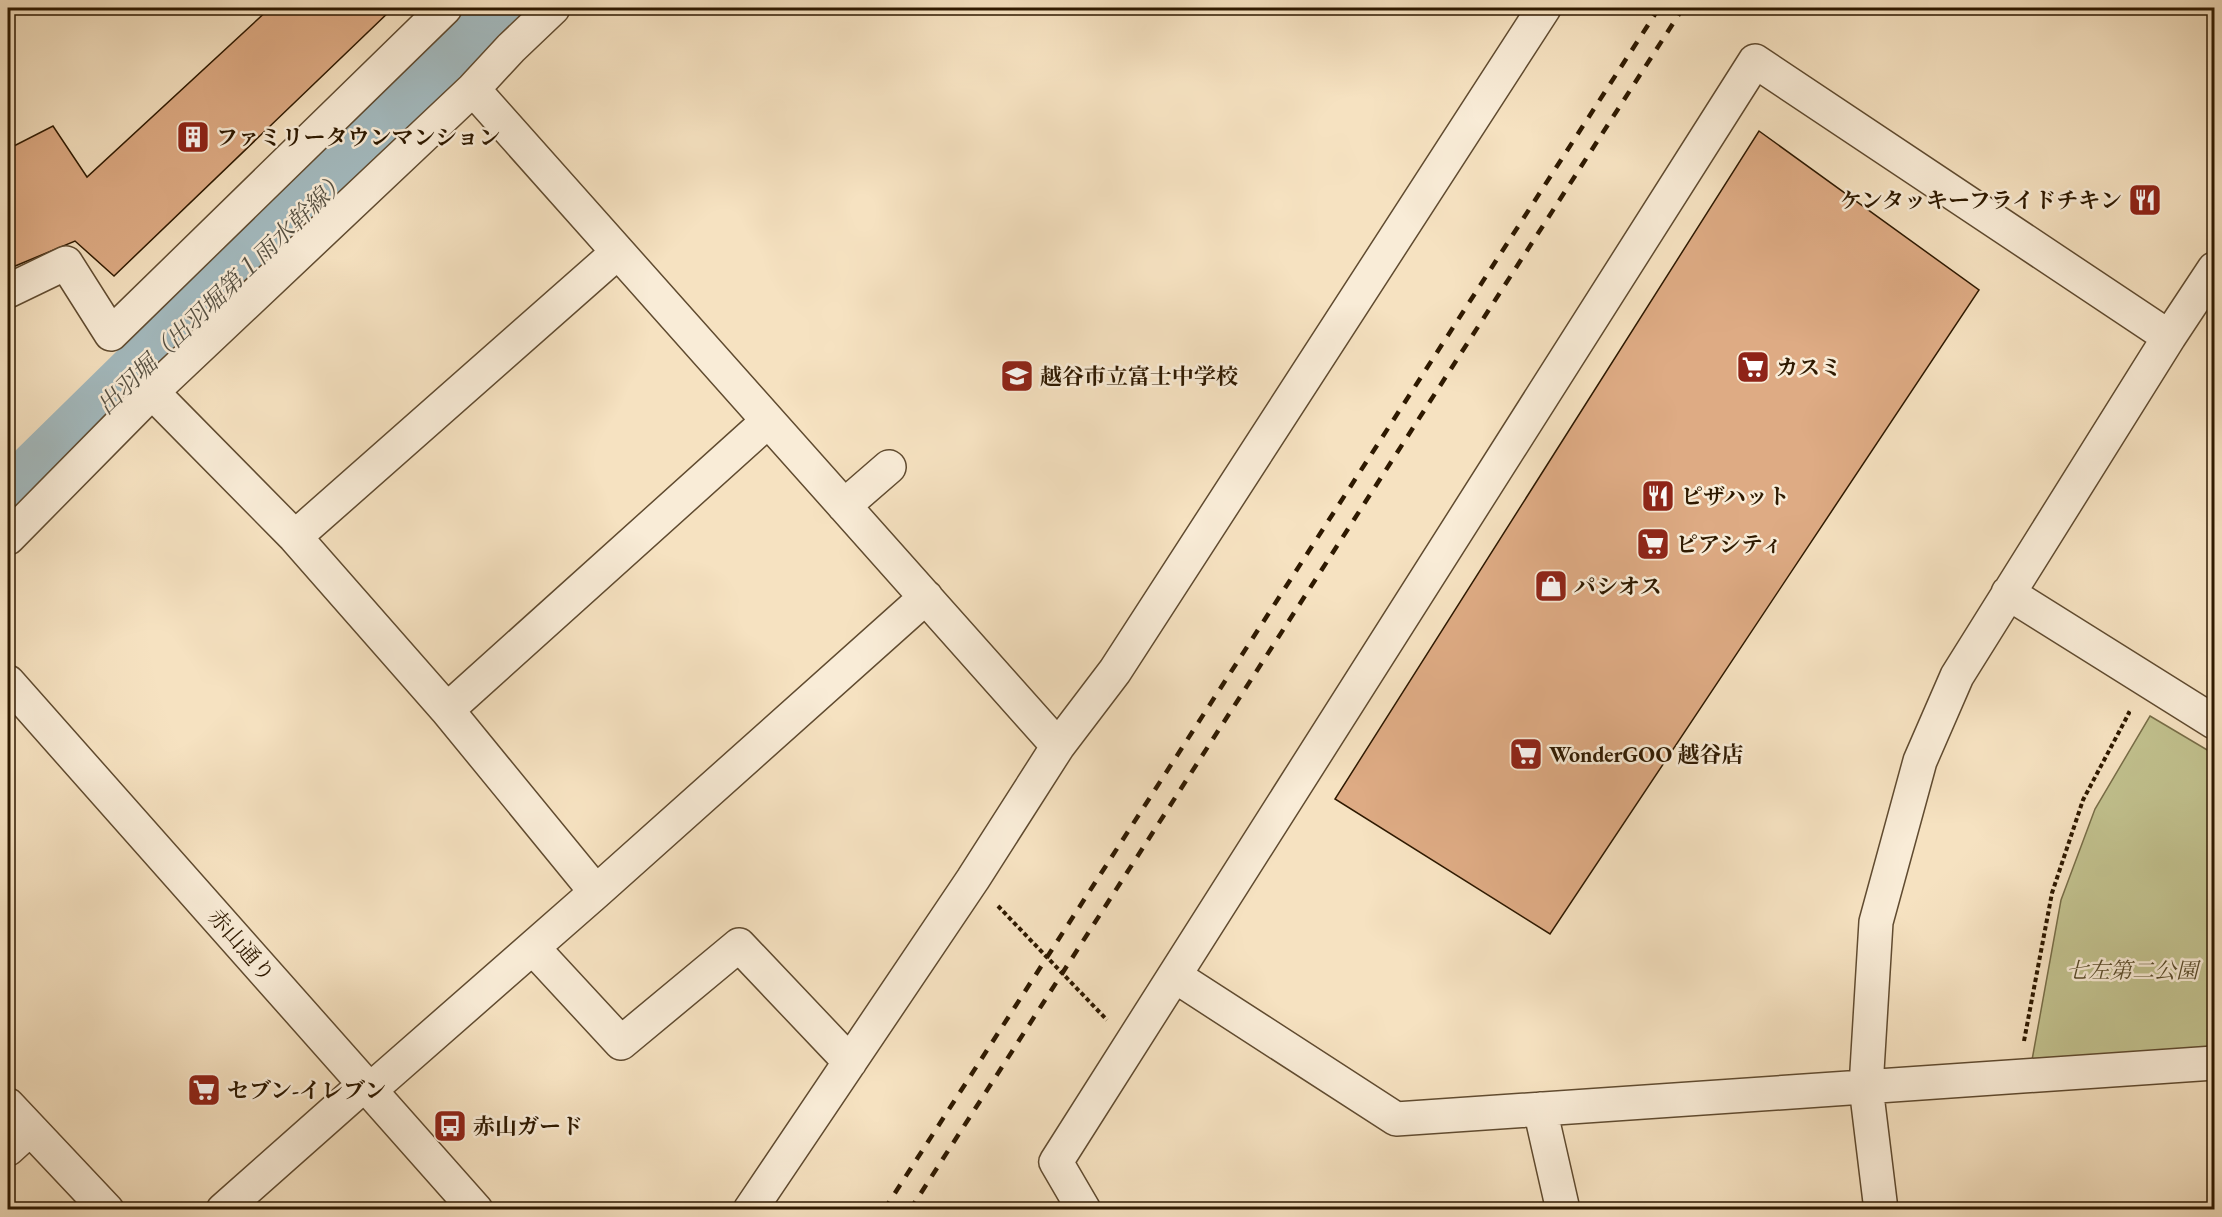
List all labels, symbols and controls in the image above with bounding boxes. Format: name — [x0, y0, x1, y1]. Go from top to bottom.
building icon: ファミリータウンマンション — [175, 119, 211, 155]
place label: ファミリータウンマンション — [216, 123, 501, 152]
water label: 出羽堀（出羽堀第１雨水幹線） — [90, 165, 353, 420]
restaurant icon: ケンタッキーフライドチキン — [2127, 182, 2163, 218]
place label: ケンタッキーフライドチキン — [1840, 186, 2122, 215]
supermarket icon: カスミ — [1735, 349, 1771, 385]
place label: カスミ — [1776, 353, 1842, 382]
school or university icon: 越谷市立富士中学校 — [999, 358, 1035, 394]
place label: 越谷市立富士中学校 — [1040, 362, 1238, 391]
restaurant icon: ピザハット — [1640, 478, 1676, 514]
place label: ピザハット — [1681, 482, 1790, 511]
supermarket icon: ピアシティ — [1635, 526, 1671, 562]
place label: ピアシティ — [1676, 530, 1783, 559]
shop icon: パシオス — [1533, 568, 1569, 604]
place label: パシオス — [1574, 572, 1662, 601]
supermarket icon: WonderGOO 越谷店 — [1508, 736, 1544, 772]
place label: WonderGOO 越谷店 — [1549, 740, 1743, 769]
street label: 赤山通り — [202, 903, 281, 988]
park label: 七左第二公園 — [2066, 956, 2201, 985]
supermarket icon: セブン-イレブン — [186, 1072, 222, 1108]
place label: セブン-イレブン — [227, 1076, 386, 1105]
bus stop icon: 赤山ガード — [432, 1108, 468, 1144]
place label: 赤山ガード — [473, 1112, 583, 1141]

